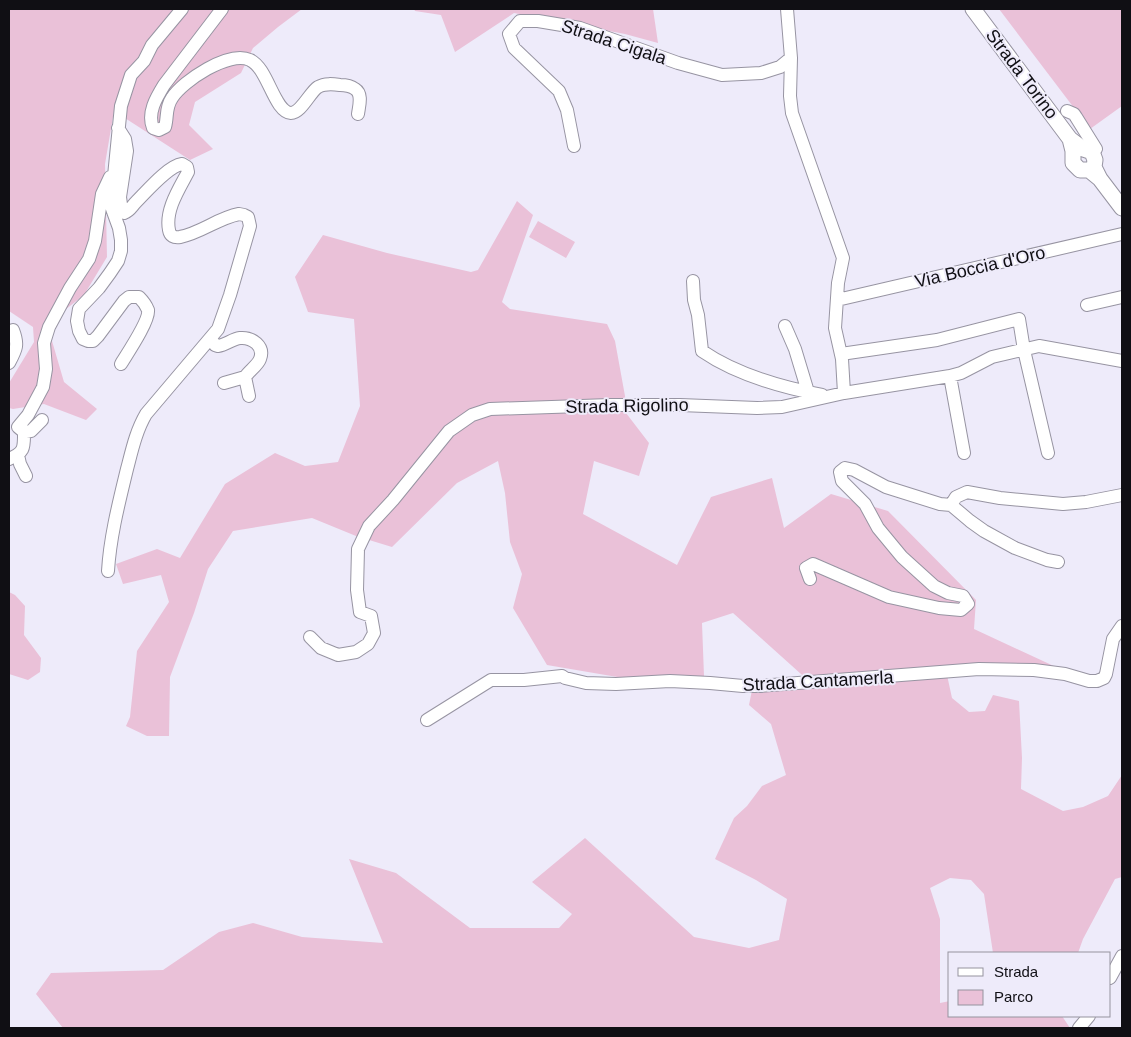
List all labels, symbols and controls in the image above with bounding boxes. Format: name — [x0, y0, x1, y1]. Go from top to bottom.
street label: Strada Cigala — [559, 16, 670, 69]
street label: Strada Torino — [982, 25, 1062, 123]
street label: Via Boccia d'Oro — [913, 242, 1047, 292]
street label: Strada Rigolino — [565, 395, 689, 417]
street label: Strada Cantamerla — [742, 667, 895, 695]
legend — [948, 952, 1111, 1017]
text: Strada — [994, 963, 1039, 980]
text: Parco — [994, 988, 1033, 1005]

